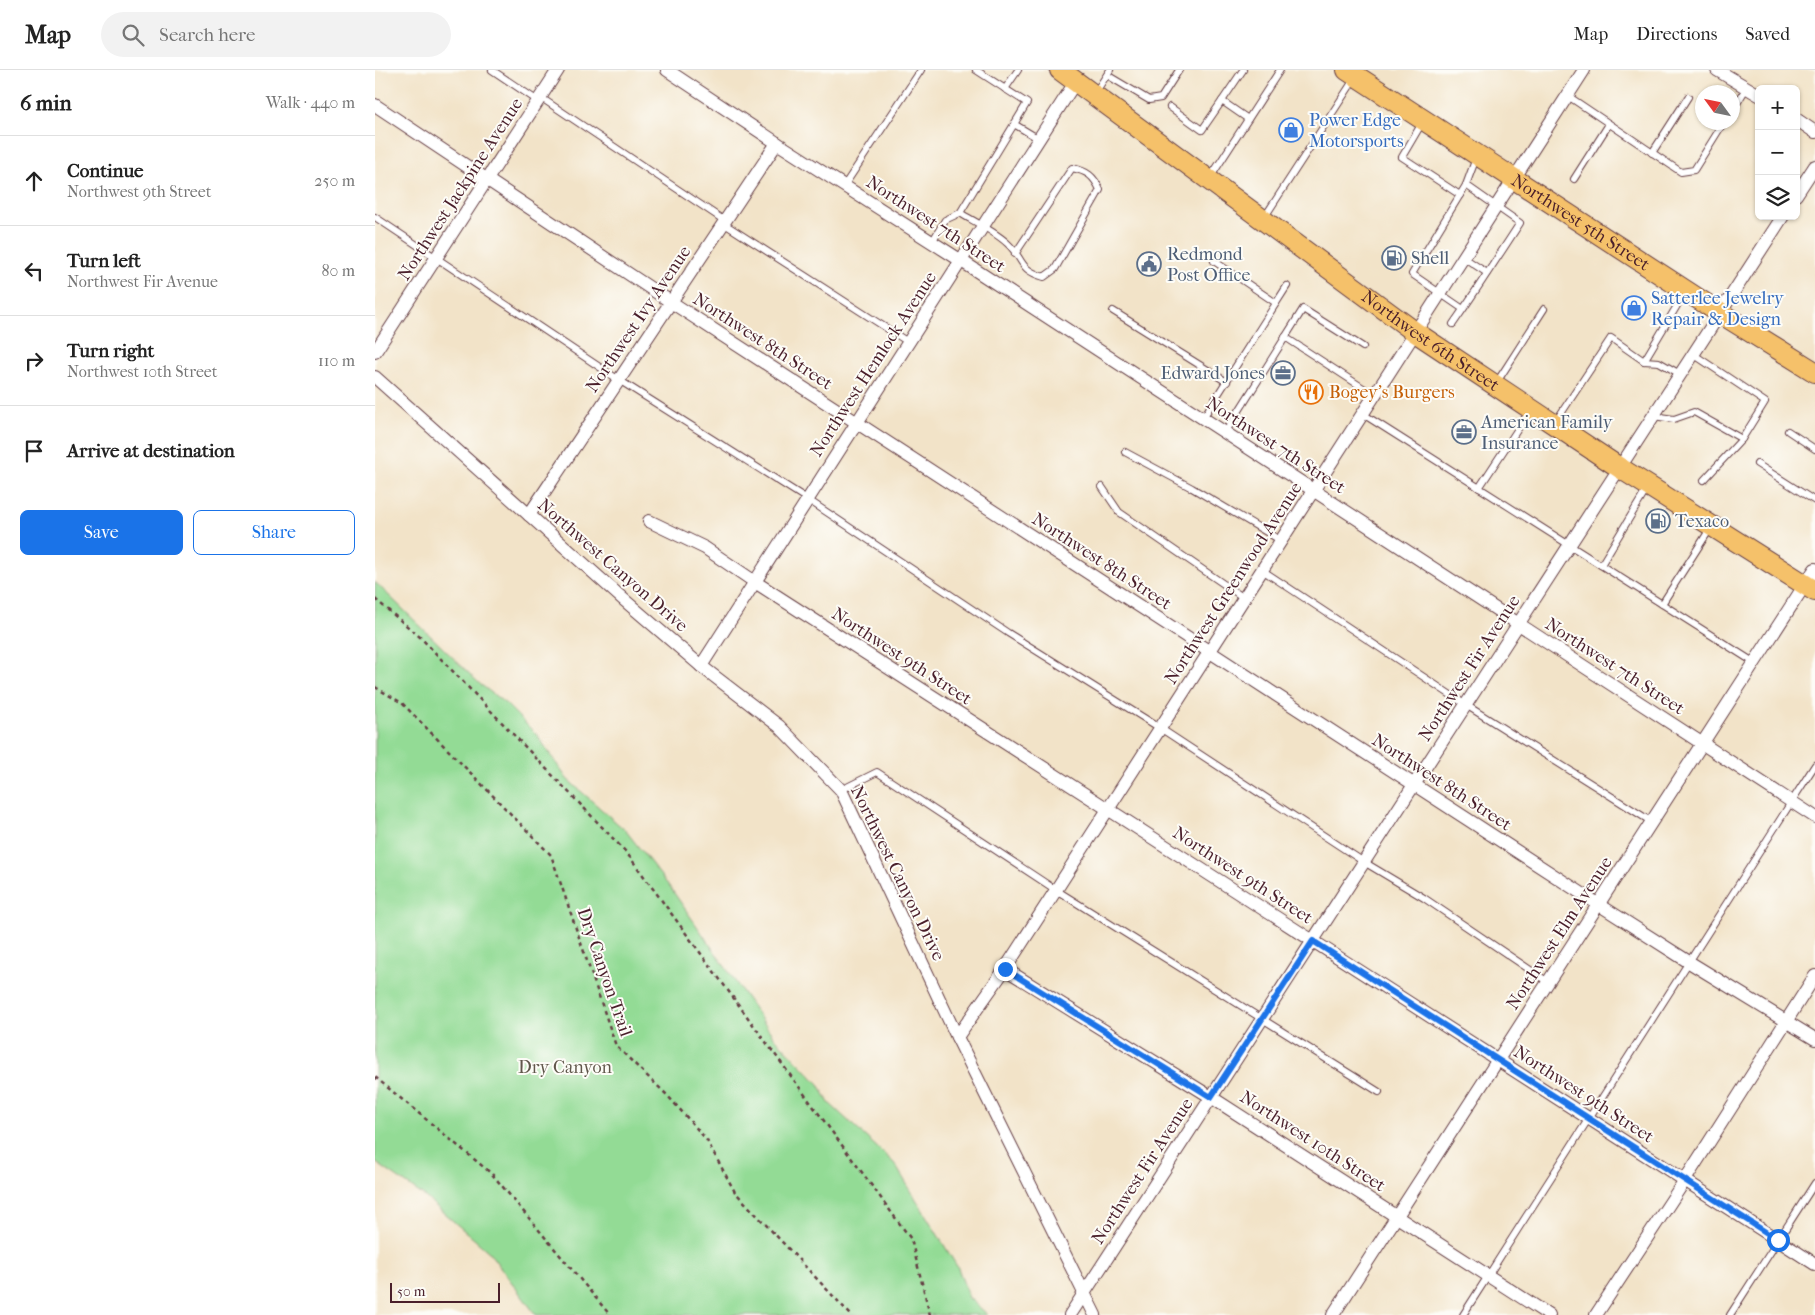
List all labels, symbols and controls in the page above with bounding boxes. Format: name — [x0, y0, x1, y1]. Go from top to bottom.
search box — [101, 12, 451, 57]
text: Map — [25, 21, 71, 49]
icon: search — [119, 21, 147, 49]
text: Search here — [159, 24, 255, 46]
text: Map — [1574, 24, 1608, 45]
text: Directions — [1636, 24, 1717, 45]
text: Saved — [1745, 24, 1790, 45]
north arrow — [1695, 85, 1740, 130]
map controls — [1755, 85, 1800, 220]
button: + — [1755, 85, 1800, 130]
text: 6 min — [20, 91, 72, 115]
text: Walk · 440 m — [266, 93, 355, 112]
street label: Northwest Jackpine Avenue — [394, 94, 527, 284]
place label: Power Edge Motorsports — [1309, 110, 1404, 152]
shop icon: Power Edge Motorsports — [1278, 117, 1304, 143]
button: − — [1755, 130, 1800, 175]
text: Continue — [67, 160, 143, 182]
icon: ahead — [20, 167, 48, 195]
street label: Northwest 5th Street — [1507, 170, 1654, 276]
text: 250 m — [314, 171, 355, 190]
street label: Northwest 7th Street — [862, 172, 1010, 278]
button: layers — [1755, 175, 1800, 220]
text: Northwest 9th Street — [67, 182, 211, 201]
street label: Northwest Ivy Avenue — [582, 242, 695, 397]
place label: Redmond Post Office — [1167, 244, 1250, 286]
fuel station icon: Shell — [1381, 245, 1407, 271]
place label: Shell — [1411, 248, 1449, 269]
text: Turn left — [67, 250, 141, 272]
public building icon: Redmond Post Office — [1136, 251, 1162, 277]
icon: left — [20, 257, 48, 285]
text: 80 m — [321, 261, 355, 280]
street label: Northwest Hemlock Avenue — [806, 268, 941, 461]
text: Northwest Fir Avenue — [67, 272, 218, 291]
street label: Northwest 6th Street — [1357, 286, 1504, 396]
street label: Northwest 8th Street — [689, 288, 837, 395]
place label: Satterlee Jewelry Repair & Design — [1651, 288, 1785, 330]
shop icon: Satterlee Jewelry Repair & Design — [1621, 295, 1647, 321]
text: Turn right — [67, 340, 154, 362]
icon: right — [20, 347, 48, 375]
text: 110 m — [318, 351, 355, 370]
office icon: Edward Jones — [1270, 360, 1296, 386]
text: Northwest 10th Street — [67, 362, 217, 381]
place label: Edward Jones — [1160, 363, 1265, 384]
restaurant icon: Bogey's Burgers — [1298, 379, 1324, 405]
place label: Bogey's Burgers — [1329, 382, 1455, 403]
street label: Northwest 7th Street — [1202, 393, 1350, 499]
place label: American Family Insurance — [1480, 412, 1614, 454]
office icon: American Family Insurance — [1451, 419, 1477, 445]
icon: arrive — [20, 437, 48, 465]
text: Arrive at destination — [67, 440, 235, 462]
street label: Northwest Greenwood Avenue — [1160, 478, 1307, 688]
street label: Northwest Canyon Drive — [533, 494, 692, 636]
street label: Northwest 8th Street — [1028, 508, 1176, 615]
fuel station icon: Texaco — [1645, 508, 1671, 534]
button: Save — [20, 510, 183, 555]
button: Share — [193, 510, 355, 555]
place label: Texaco — [1675, 511, 1729, 532]
street label: Northwest Fir Avenue — [1414, 591, 1524, 745]
street label: Northwest 9th Street — [828, 603, 976, 710]
street label: Northwest 7th Street — [1541, 614, 1689, 720]
street label: Northwest 8th Street — [1368, 729, 1516, 836]
street label: Northwest Canyon Drive — [846, 782, 949, 964]
street label: Northwest 9th Street — [1169, 822, 1317, 929]
street label: Northwest Elm Avenue — [1502, 853, 1617, 1014]
street label: Dry Canyon Trail — [573, 905, 636, 1039]
route end — [994, 958, 1017, 981]
street label: Northwest 9th Street — [1510, 1041, 1658, 1148]
park label: Dry Canyon — [518, 1057, 612, 1078]
street label: Northwest 10th Street — [1236, 1087, 1390, 1197]
street label: Northwest Fir Avenue — [1087, 1094, 1197, 1248]
route start — [1767, 1229, 1790, 1252]
scale bar — [390, 1280, 500, 1303]
text: 50 m — [397, 1283, 425, 1300]

